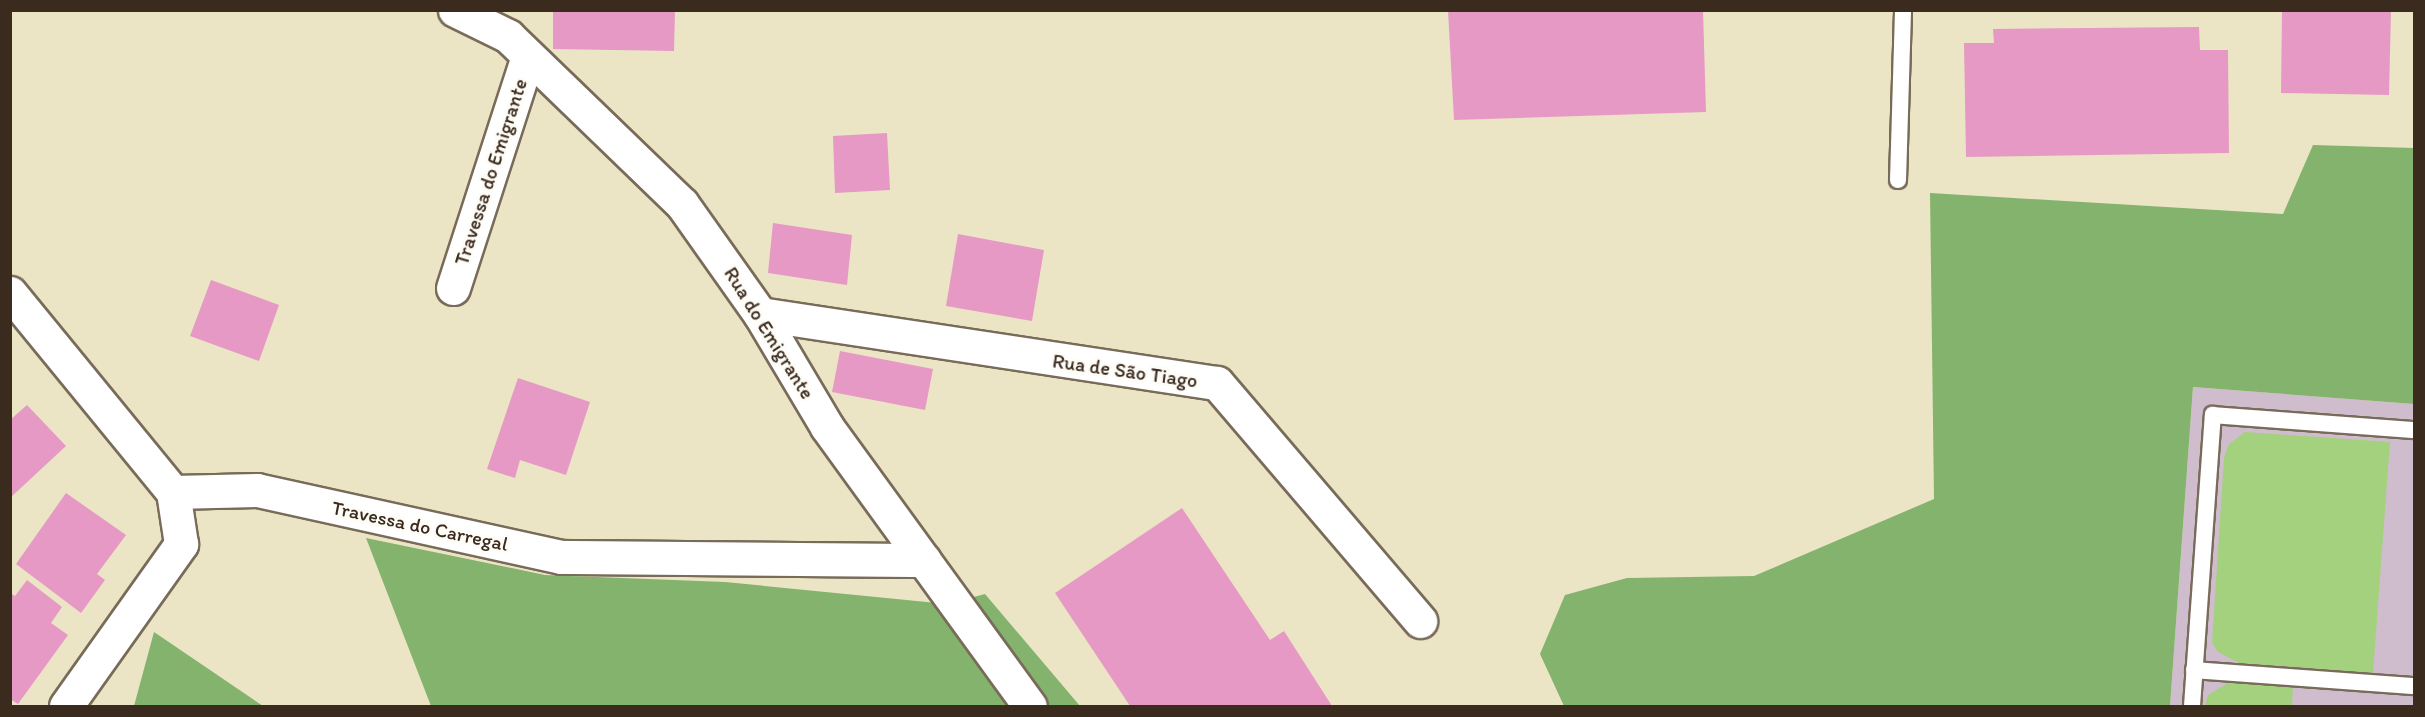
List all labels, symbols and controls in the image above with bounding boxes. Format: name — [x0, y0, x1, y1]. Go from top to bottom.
street label: Travessa do Emigrante — [449, 76, 533, 268]
street label: Rua do Emigrante — [718, 262, 820, 404]
street label: Rua de São Tiago — [1051, 349, 1199, 393]
street label: Travessa do Carregal — [329, 496, 511, 556]

